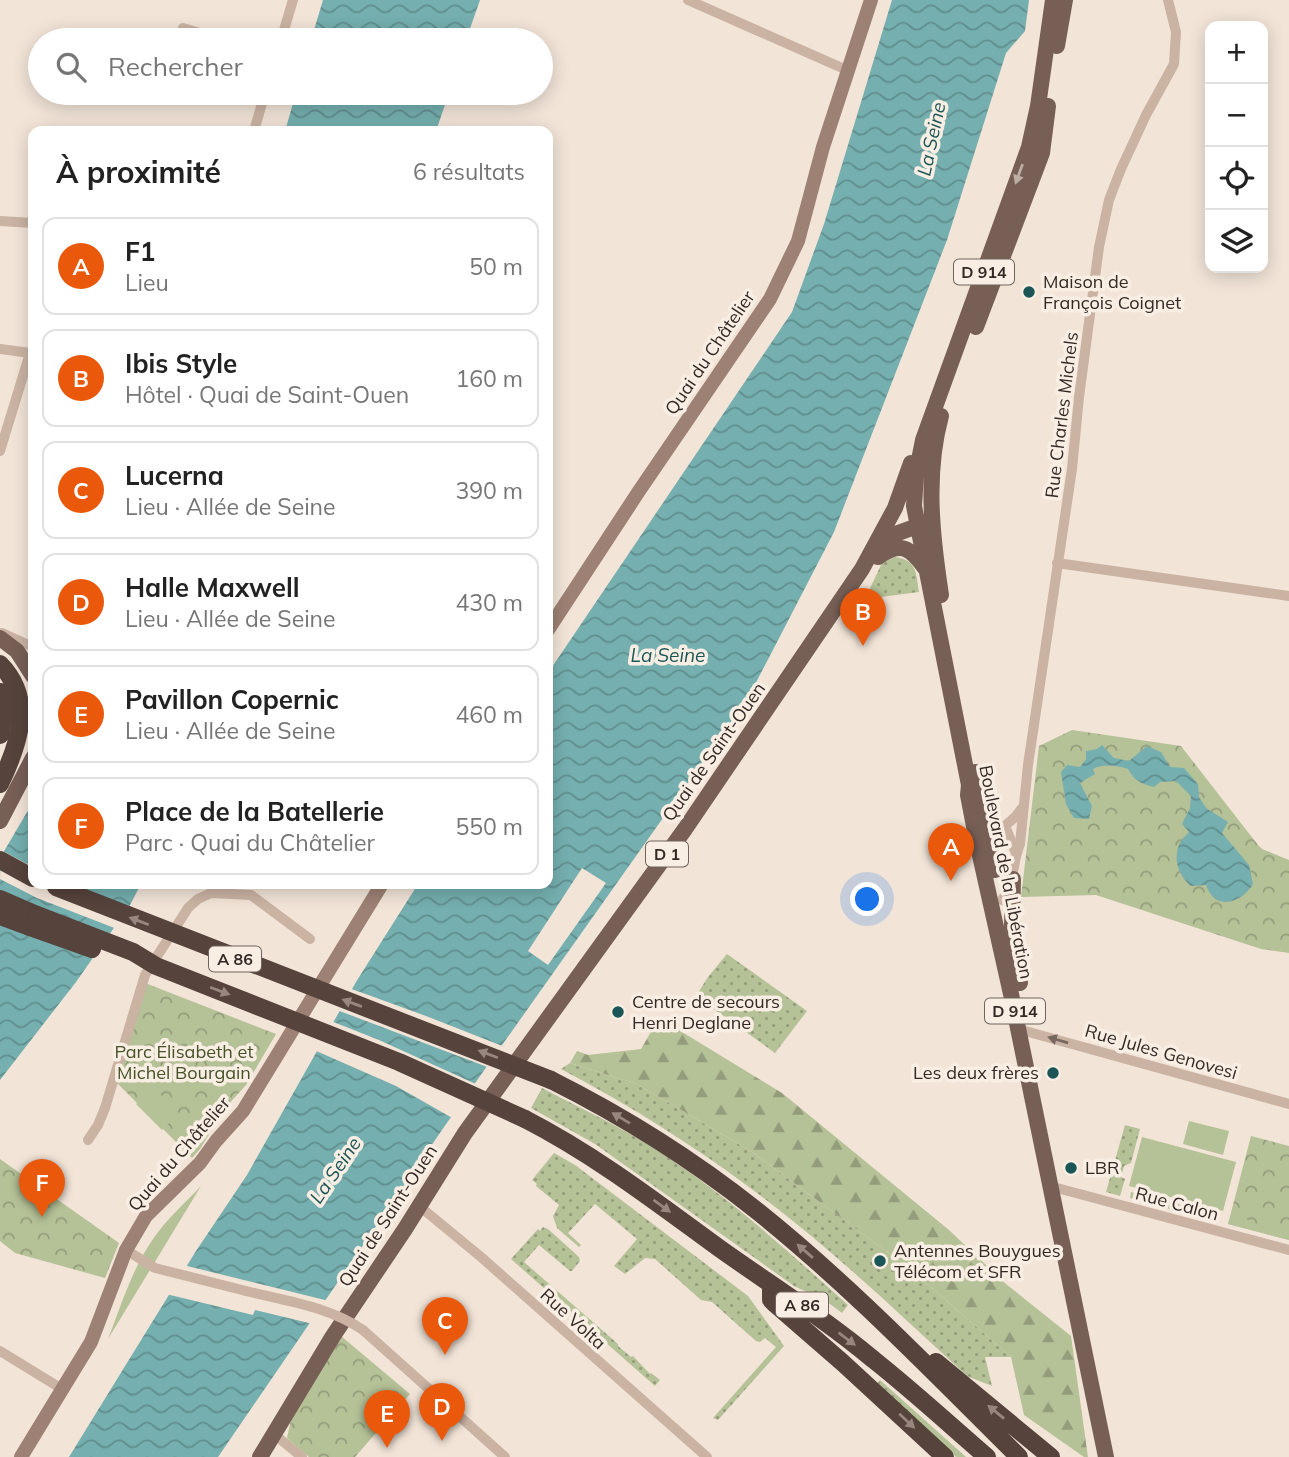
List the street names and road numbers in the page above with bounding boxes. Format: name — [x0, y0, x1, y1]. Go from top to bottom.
road number: D 914 — [954, 260, 1014, 284]
street label: Quai du Châtelier — [660, 286, 760, 419]
street label: Rue Charles Michels — [1040, 330, 1083, 499]
street label: Quai de Saint-Ouen — [657, 678, 770, 826]
street label: Boulevard de la Libération — [974, 763, 1039, 981]
road number: D 1 — [646, 842, 688, 866]
road number: A 86 — [209, 946, 261, 972]
road number: D 914 — [985, 998, 1045, 1023]
street label: Rue Jules Genovesi — [1082, 1019, 1240, 1084]
street label: Quai du Châtelier — [123, 1091, 235, 1216]
street label: Quai de Saint-Ouen — [333, 1140, 442, 1291]
street label: Rue Calon — [1133, 1181, 1221, 1226]
street label: Rue Volta — [536, 1283, 611, 1354]
road number: A 86 — [776, 1292, 828, 1317]

